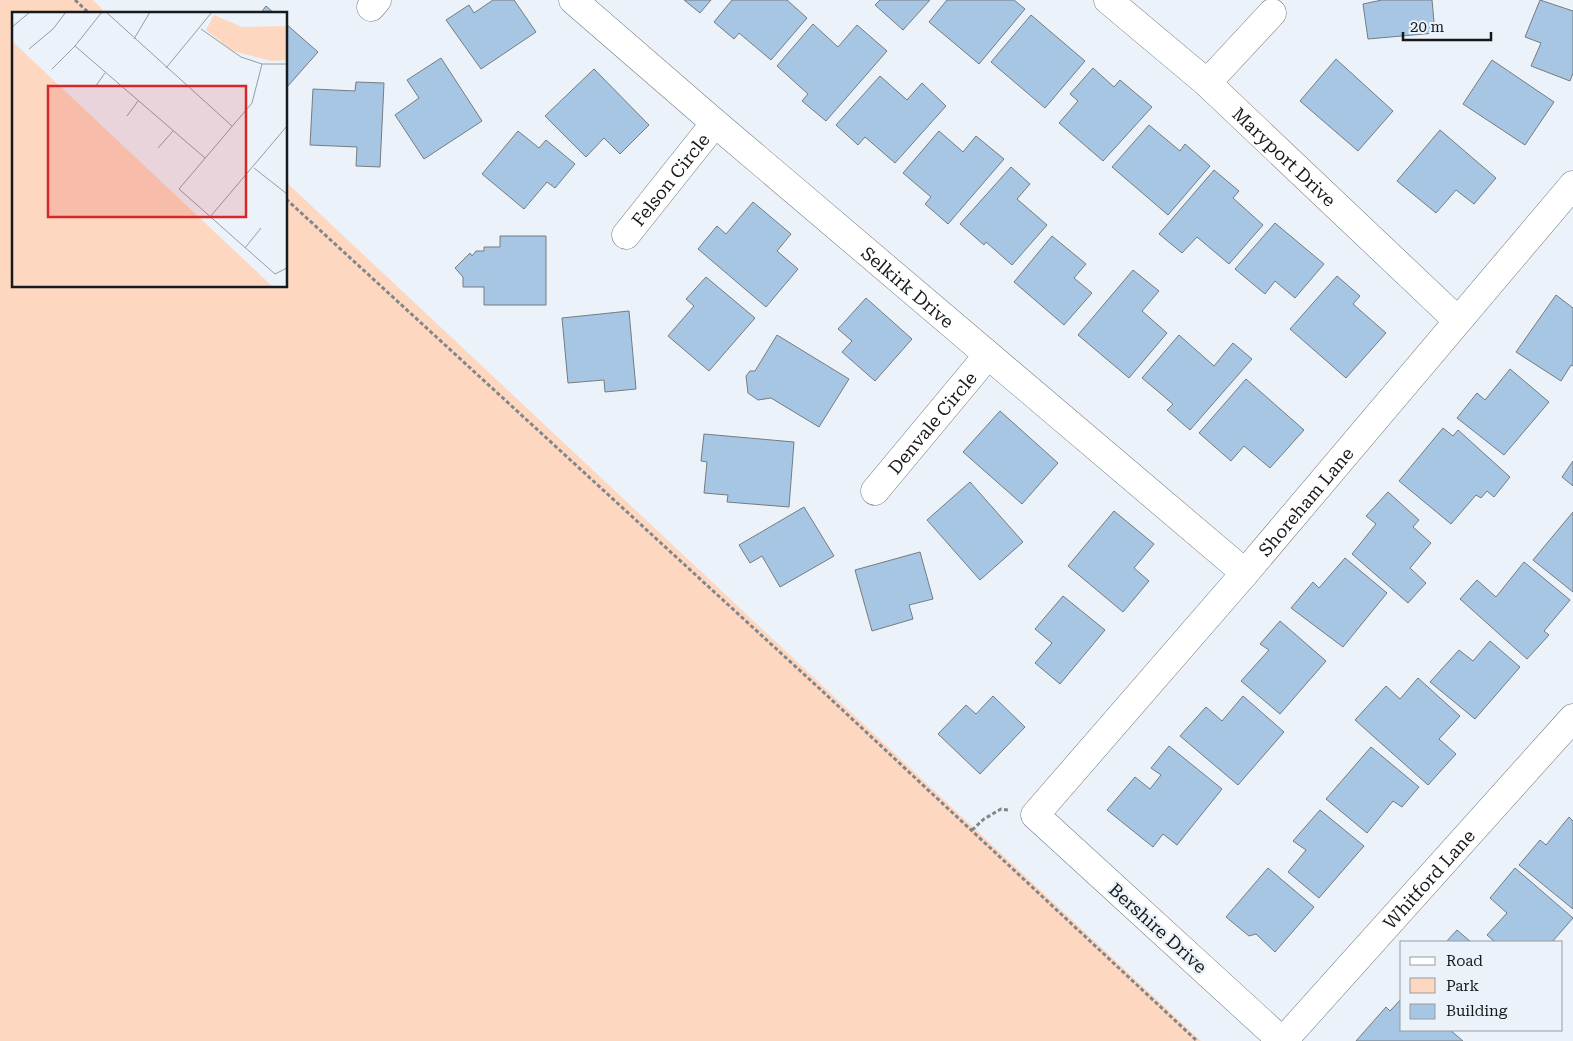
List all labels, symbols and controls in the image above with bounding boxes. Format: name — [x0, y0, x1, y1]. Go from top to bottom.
scale bar — [1403, 10, 1490, 42]
inset map — [12, 12, 288, 288]
text: 20 m — [1410, 18, 1445, 36]
street label: Maryport Drive — [1229, 103, 1341, 210]
street label: Felson Circle — [627, 129, 713, 230]
street label: Selkirk Drive — [858, 242, 958, 332]
street label: Denvale Circle — [883, 367, 981, 478]
street label: Shoreham Lane — [1254, 443, 1357, 560]
street label: Whitford Lane — [1379, 825, 1479, 933]
street label: Bershire Drive — [1105, 879, 1211, 977]
legend — [1400, 941, 1563, 1031]
text: Road — [1446, 952, 1483, 970]
text: Park — [1446, 977, 1480, 995]
text: Building — [1446, 1002, 1508, 1020]

